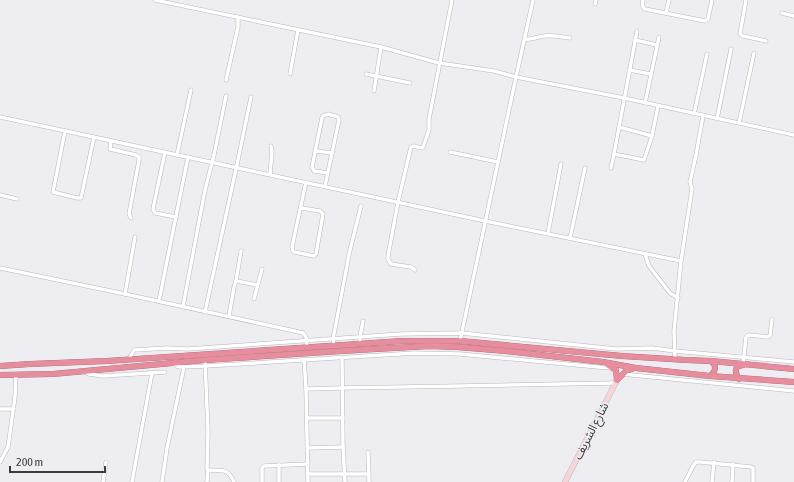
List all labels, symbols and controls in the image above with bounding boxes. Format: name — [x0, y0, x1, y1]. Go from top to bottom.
street label: شارع الشريف — [571, 400, 613, 463]
scale bar — [10, 448, 105, 474]
text: 200 m — [16, 455, 43, 469]

